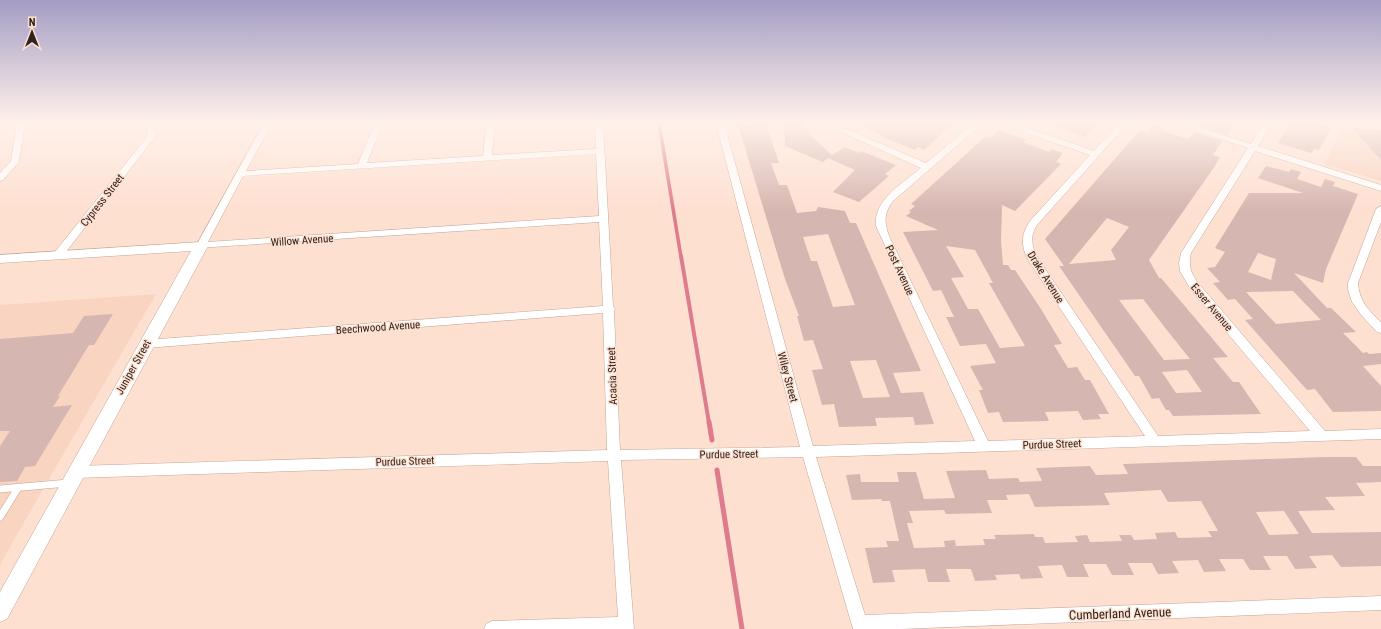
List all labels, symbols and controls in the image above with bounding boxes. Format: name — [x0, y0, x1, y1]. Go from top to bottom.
north arrow — [12, 12, 52, 52]
text: N — [29, 16, 36, 29]
street label: Cypress Street — [78, 171, 127, 229]
street label: Willow Avenue — [270, 232, 334, 249]
street label: Post Avenue — [882, 243, 917, 297]
street label: Drake Avenue — [1024, 249, 1067, 306]
street label: Esser Avenue — [1188, 281, 1235, 334]
street label: Beechwood Avenue — [335, 318, 421, 337]
street label: Juniper Street — [113, 338, 154, 397]
street label: Acacia Street — [605, 347, 620, 405]
street label: Wiley Street — [775, 351, 800, 404]
street label: Purdue Street — [1022, 437, 1082, 452]
street label: Purdue Street — [699, 447, 759, 462]
street label: Purdue Street — [375, 454, 435, 469]
street label: Cumberland Avenue — [1069, 604, 1171, 623]

